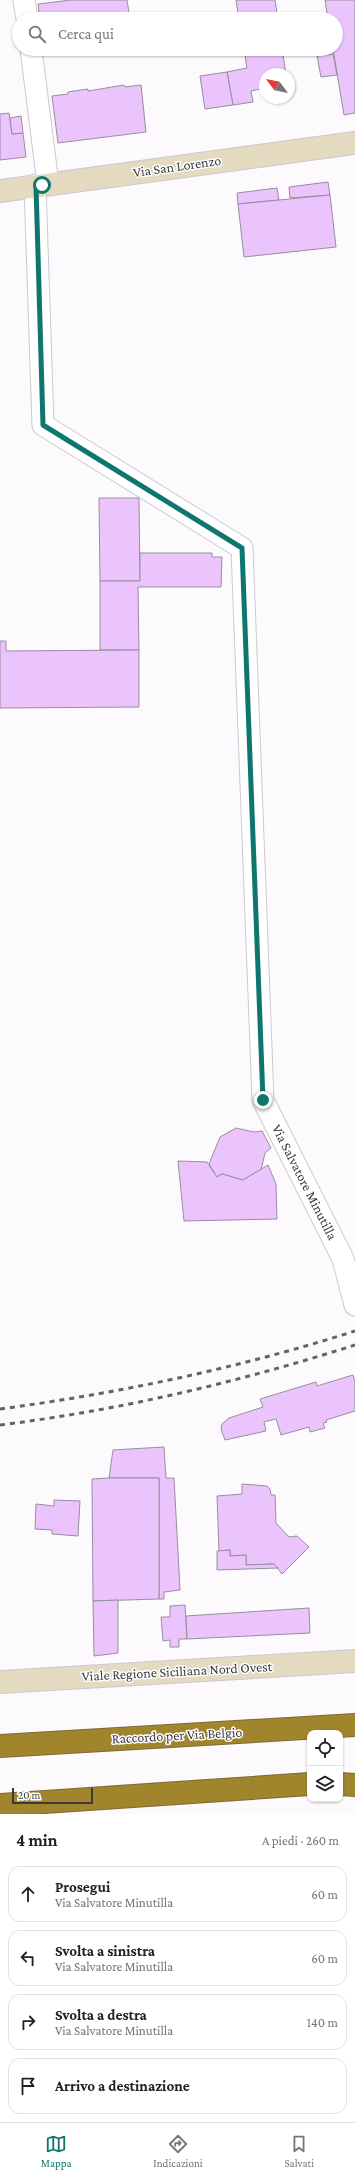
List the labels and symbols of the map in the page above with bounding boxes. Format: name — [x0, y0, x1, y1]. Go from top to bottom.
north arrow — [259, 68, 295, 104]
street label: Via San Lorenzo — [132, 152, 222, 180]
route start — [33, 176, 51, 194]
route end — [254, 1091, 272, 1109]
street label: Via Salvatore Minutilla — [269, 1122, 341, 1243]
street label: Viale Regione Siciliana Nord Ovest — [81, 1658, 273, 1684]
street label: Raccordo per Via Belgio — [111, 1724, 243, 1746]
scale bar — [12, 1786, 93, 1805]

